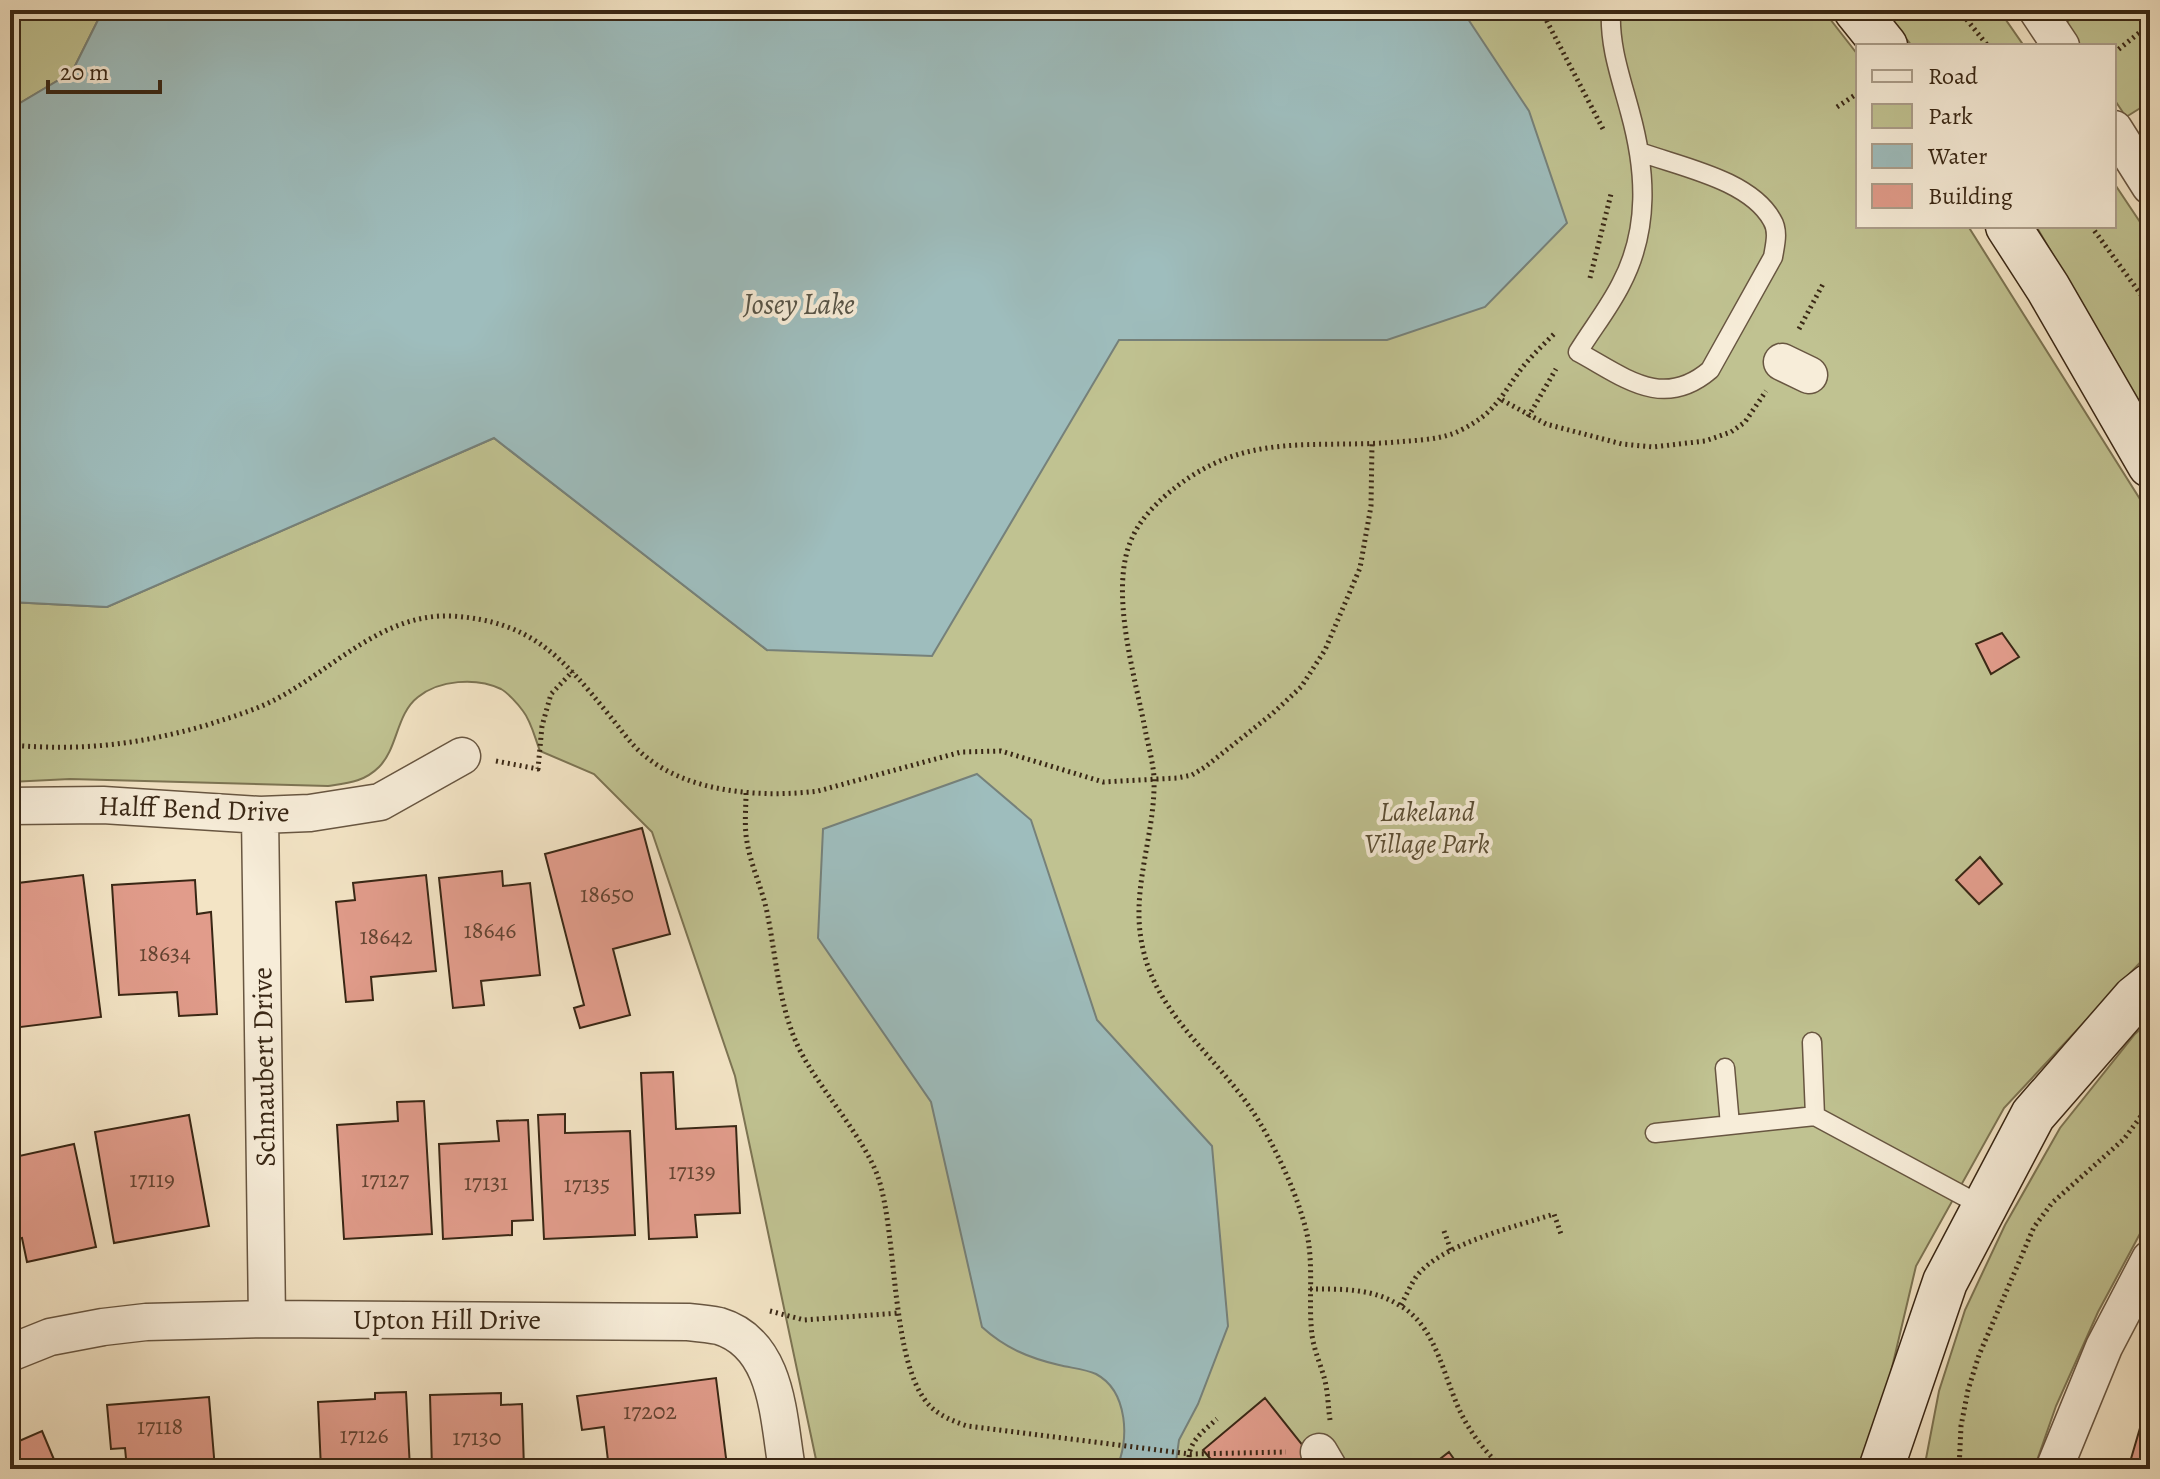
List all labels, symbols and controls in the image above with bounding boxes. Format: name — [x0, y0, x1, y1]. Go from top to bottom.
scale bar — [48, 44, 160, 94]
legend — [1856, 44, 2116, 228]
text: 20 m — [60, 56, 109, 88]
text: Road — [1928, 60, 1978, 92]
text: Park — [1928, 100, 1973, 132]
text: Water — [1927, 140, 1988, 172]
text: Building — [1928, 180, 2013, 212]
water label: Josey Lake — [742, 284, 855, 324]
street label: Halff Bend Drive — [98, 787, 290, 831]
park label: Lakeland Village Park — [1364, 793, 1490, 863]
house number: 18650 — [580, 878, 634, 910]
house number: 18646 — [464, 914, 516, 946]
house number: 18642 — [359, 920, 413, 952]
house number: 18634 — [139, 937, 191, 969]
street label: Schnaubert Drive — [243, 967, 285, 1167]
house number: 17139 — [668, 1155, 716, 1187]
house number: 17119 — [129, 1163, 175, 1195]
house number: 17127 — [361, 1163, 410, 1195]
house number: 17131 — [464, 1166, 508, 1198]
house number: 17135 — [564, 1168, 610, 1200]
street label: Upton Hill Drive — [353, 1301, 541, 1339]
house number: 17202 — [623, 1395, 677, 1427]
house number: 17118 — [137, 1410, 183, 1442]
house number: 17126 — [340, 1419, 388, 1451]
house number: 17130 — [452, 1421, 502, 1453]

